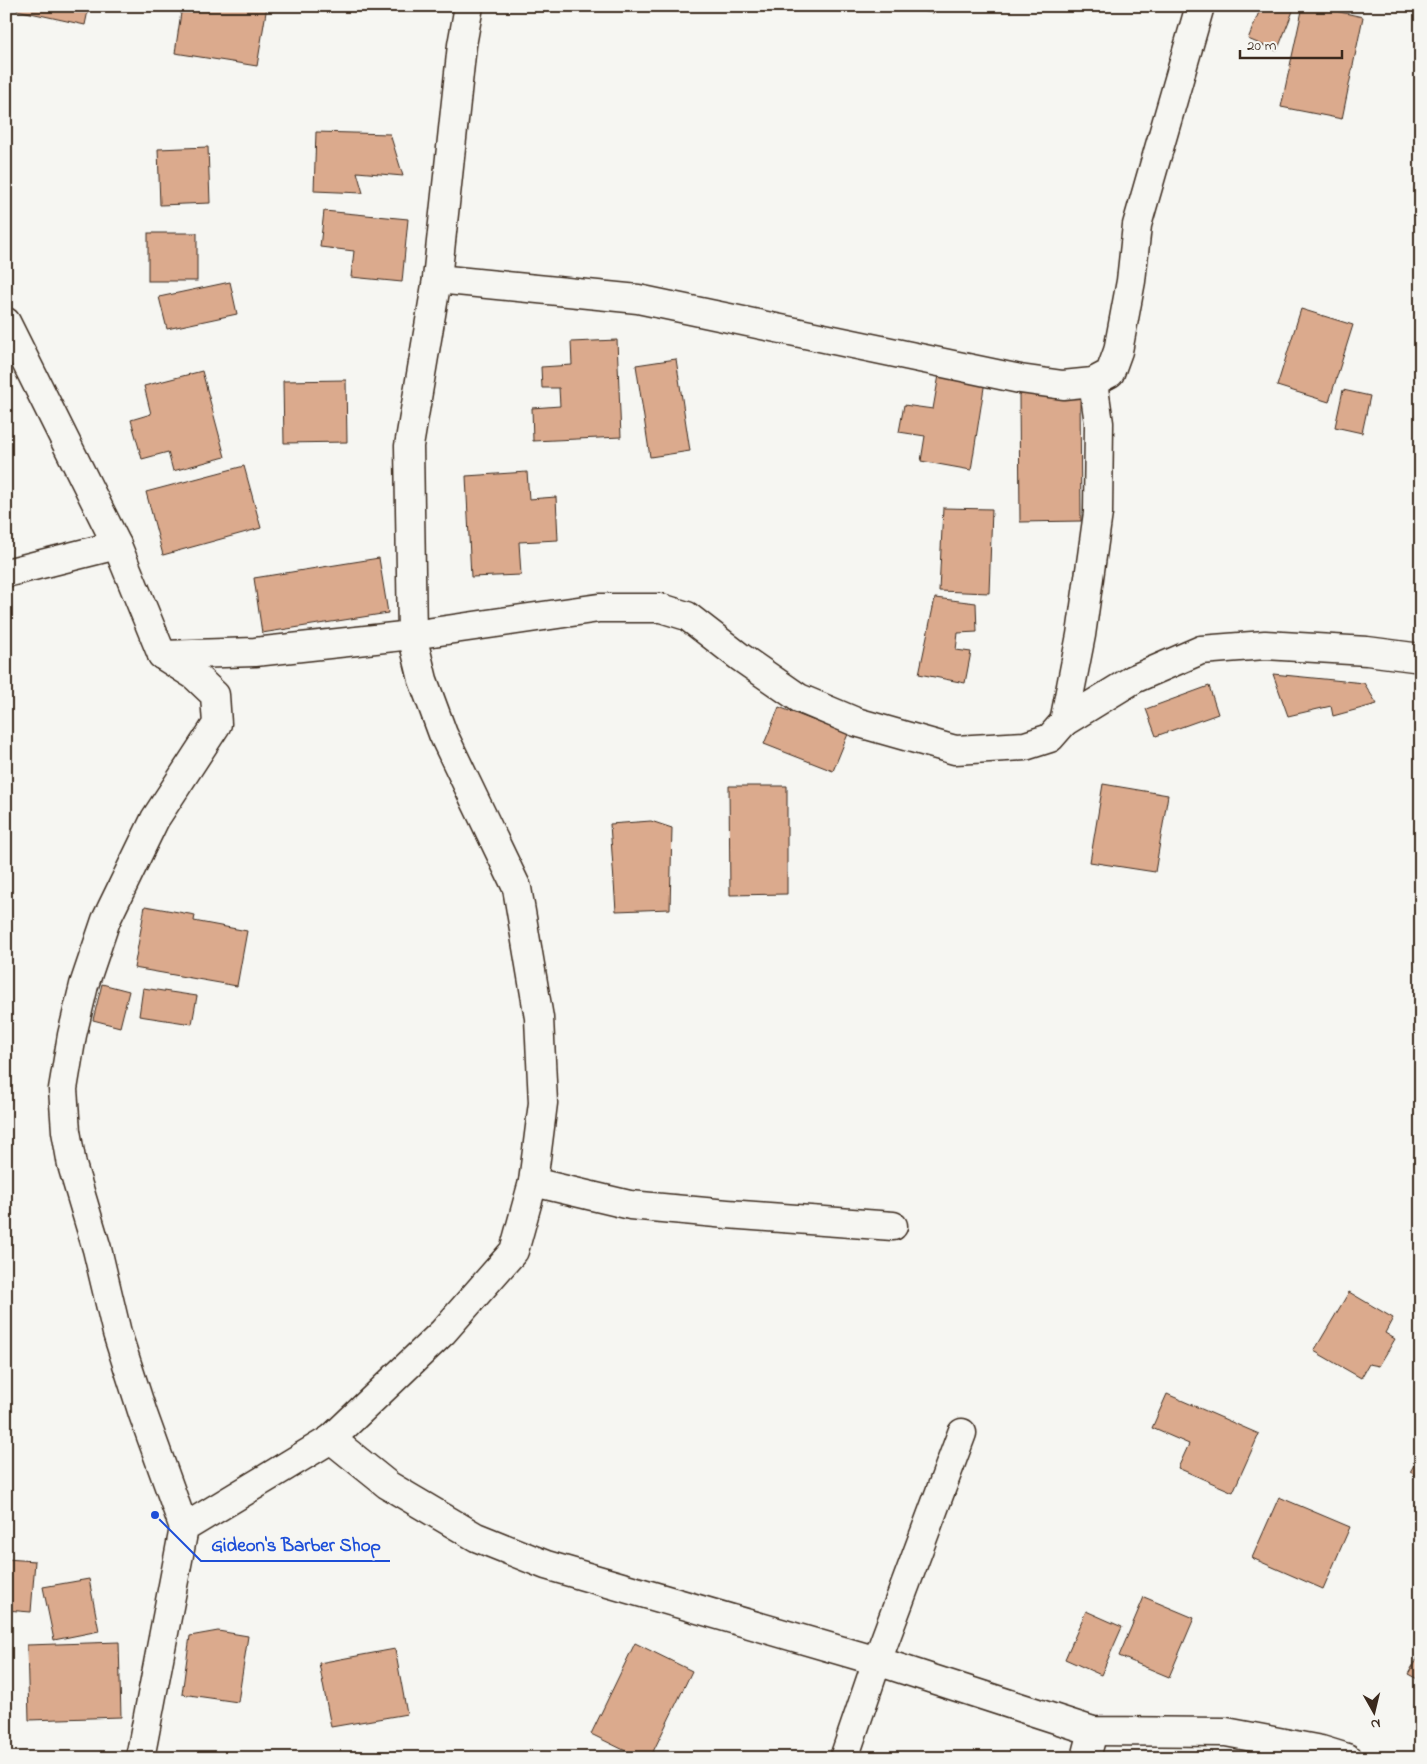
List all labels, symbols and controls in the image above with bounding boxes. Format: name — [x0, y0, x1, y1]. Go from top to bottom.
scale bar — [1240, 28, 1342, 60]
text: 20 m — [1247, 35, 1277, 57]
callout: Gideon's Barber Shop — [201, 1527, 390, 1561]
text: Gideon's Barber Shop — [211, 1533, 381, 1560]
north arrow — [1350, 1686, 1400, 1736]
text: N — [1369, 1712, 1382, 1734]

